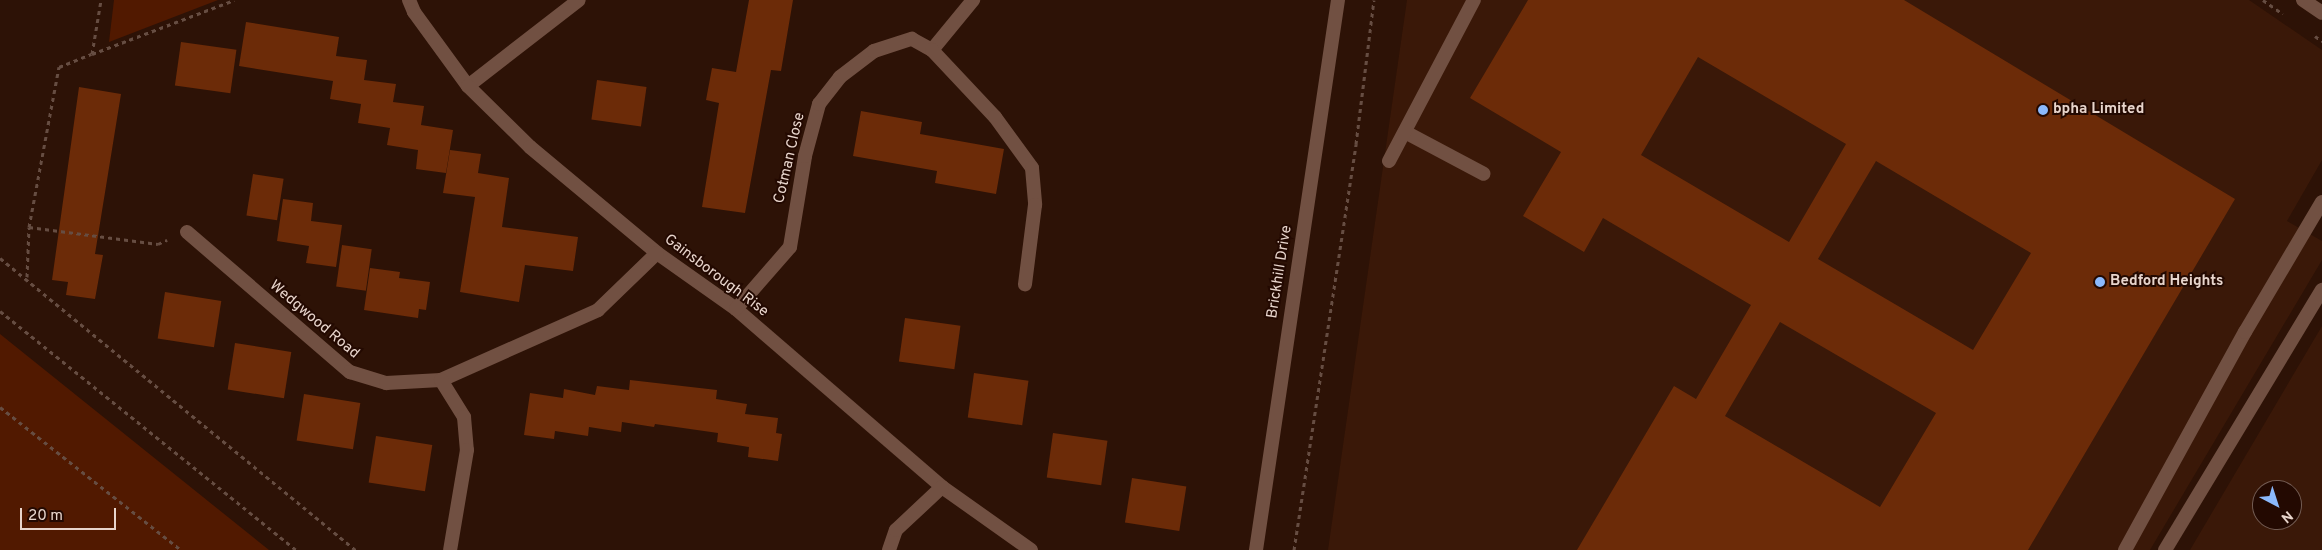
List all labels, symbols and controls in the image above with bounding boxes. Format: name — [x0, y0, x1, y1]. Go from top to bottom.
place label: bpha Limited — [2053, 101, 2144, 119]
marker: bpha Limited — [2037, 104, 2049, 116]
street label: Cotman Close — [771, 111, 809, 205]
street label: Brickhill Drive — [1264, 224, 1296, 320]
street label: Gainsborough Rise — [660, 231, 772, 321]
place label: Bedford Heights — [2110, 273, 2223, 291]
marker: Bedford Heights — [2094, 276, 2106, 288]
street label: Wedgwood Road — [265, 277, 363, 363]
north arrow — [2252, 480, 2302, 530]
scale bar — [22, 498, 119, 530]
text: N — [2277, 506, 2296, 526]
text: 20 m — [28, 507, 63, 526]

